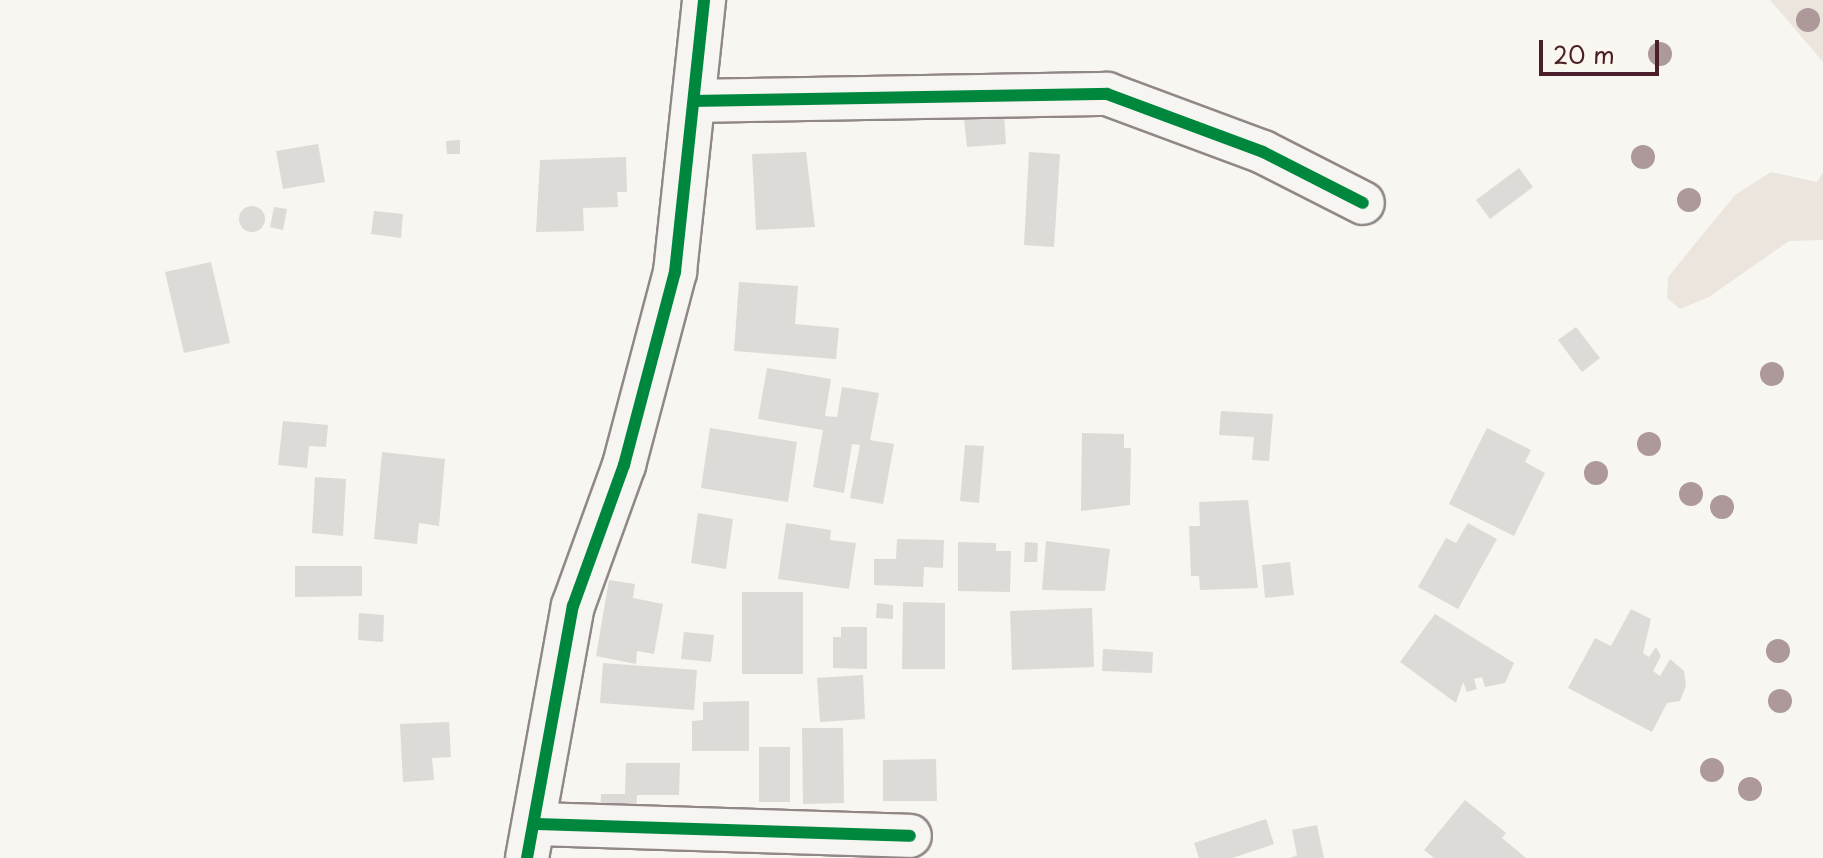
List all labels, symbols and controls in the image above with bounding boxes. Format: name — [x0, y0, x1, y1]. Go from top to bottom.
scale bar — [1543, 24, 1663, 74]
text: 20 m — [1553, 36, 1615, 72]

